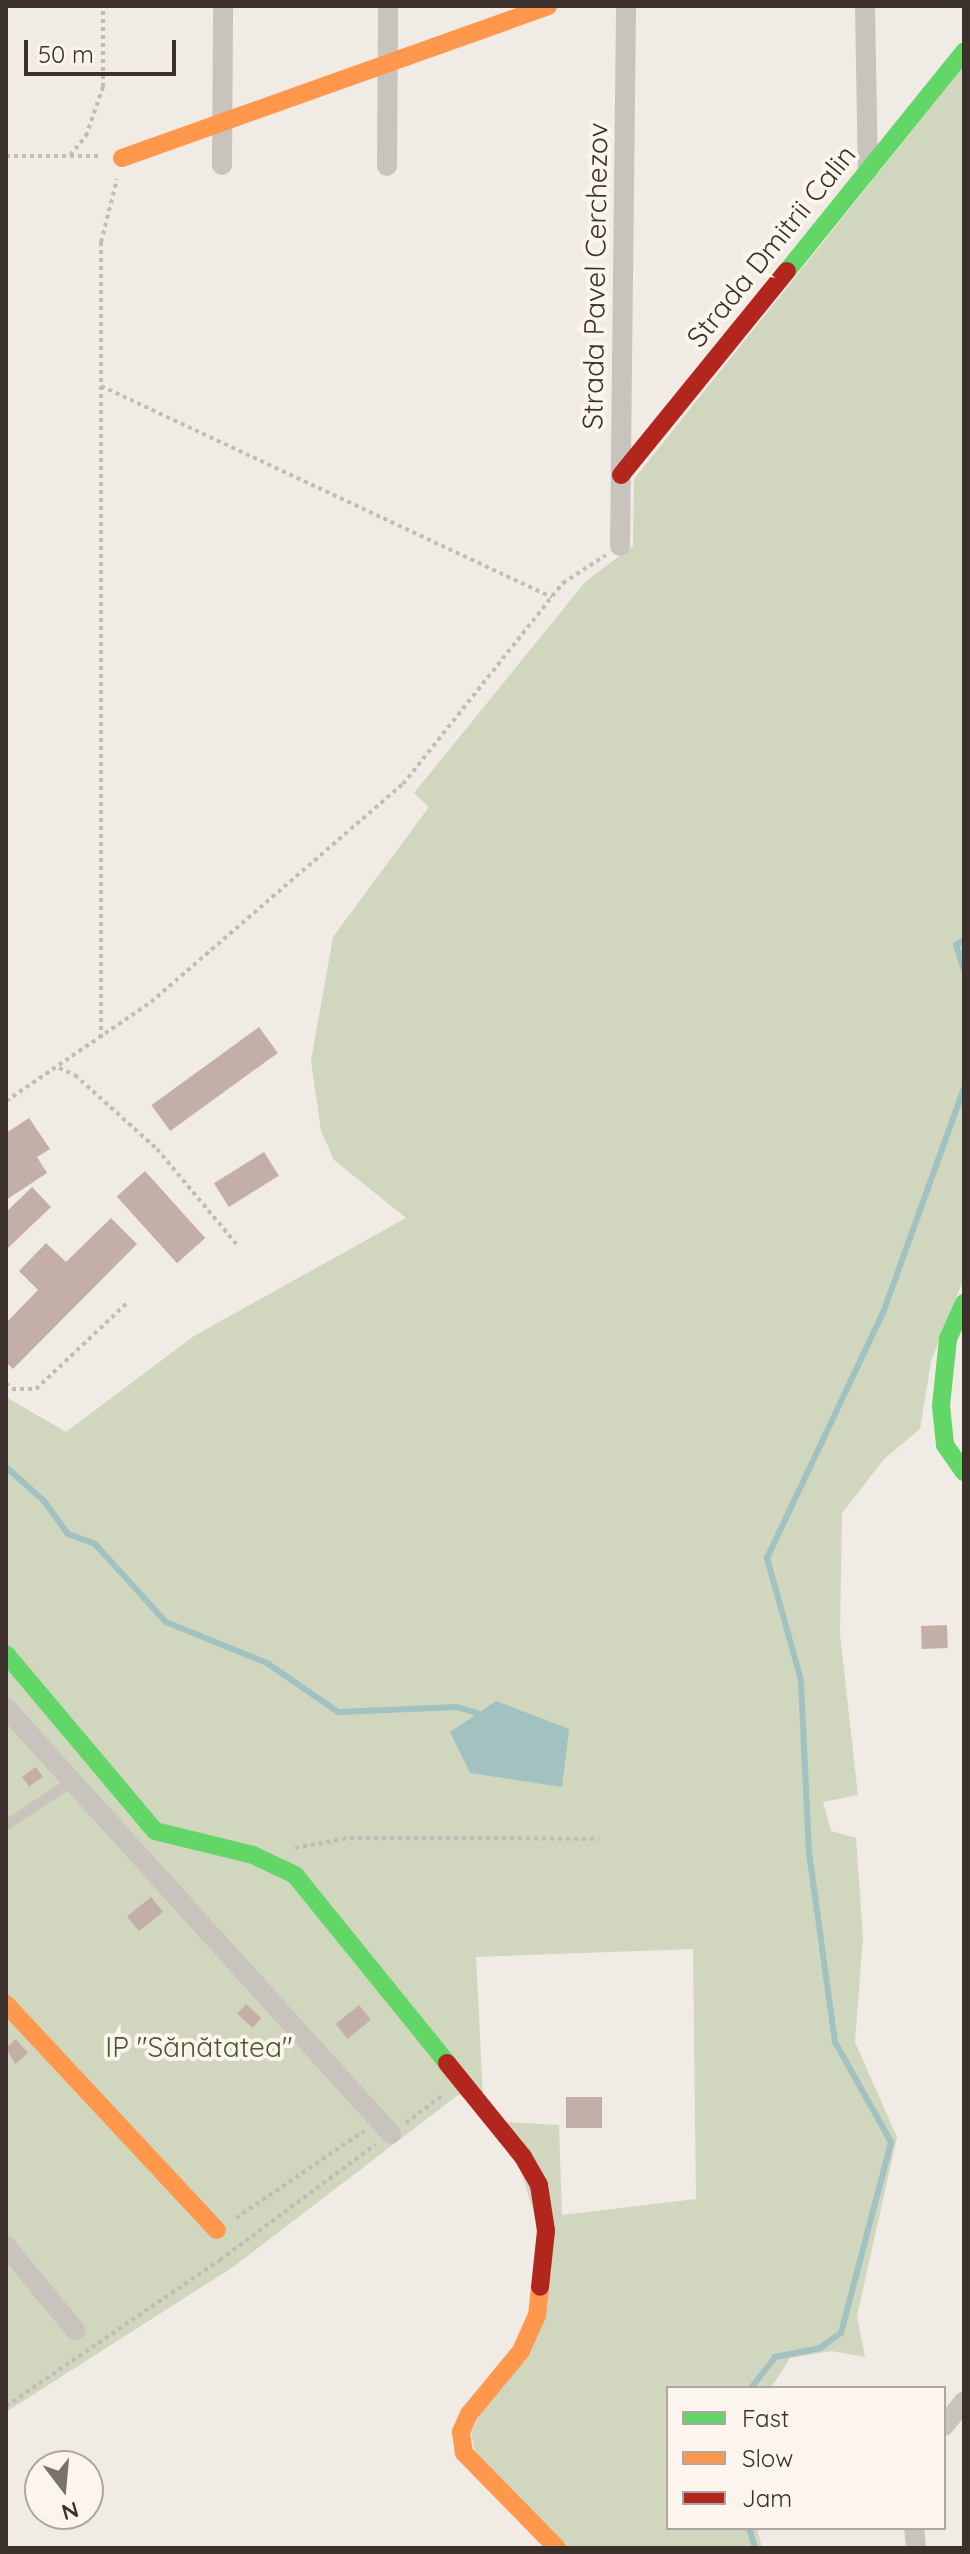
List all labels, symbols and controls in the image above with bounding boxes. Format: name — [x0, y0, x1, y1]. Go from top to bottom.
scale bar — [28, 24, 180, 74]
text: 50 m — [38, 39, 94, 69]
street label: Strada Pavel Cerchezov — [576, 122, 614, 430]
street label: Strada Dmitrii Calin — [679, 138, 863, 354]
park label: IP "Sănătatea" — [105, 2030, 293, 2064]
legend — [666, 2386, 946, 2530]
text: Fast — [742, 2403, 789, 2433]
text: Slow — [742, 2443, 793, 2473]
north arrow — [24, 2450, 104, 2530]
text: Jam — [742, 2483, 792, 2513]
text: N — [58, 2495, 82, 2527]

